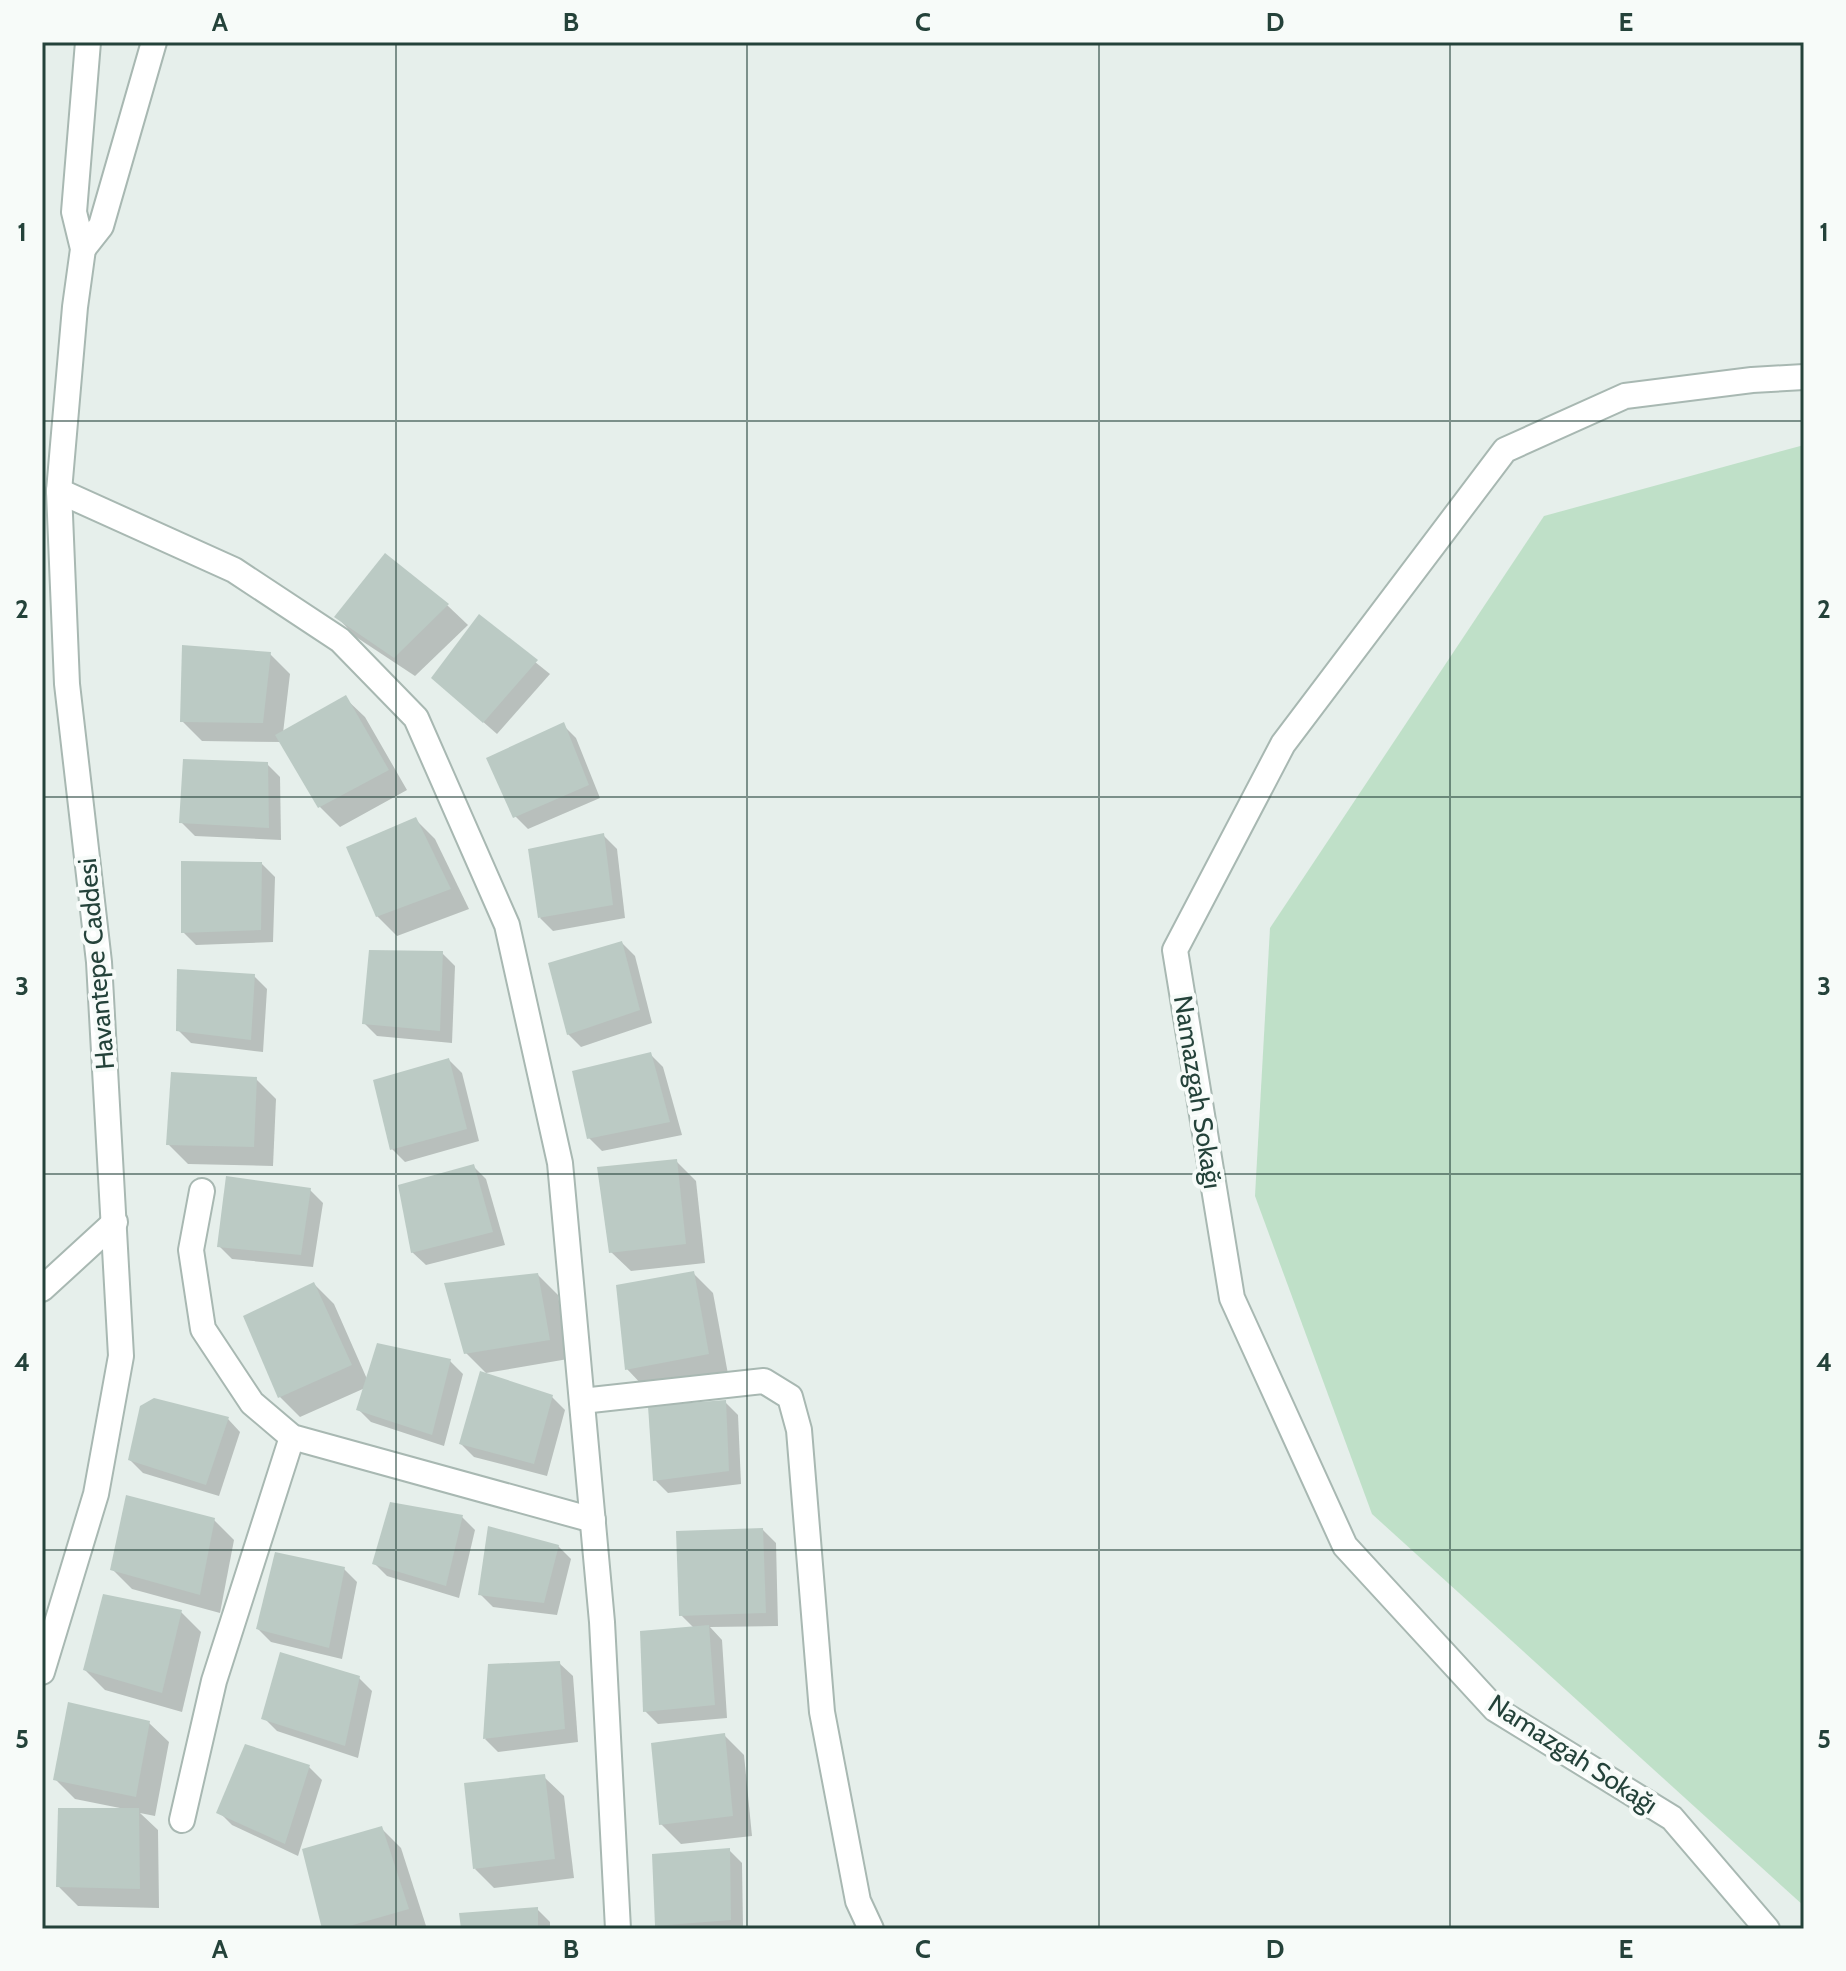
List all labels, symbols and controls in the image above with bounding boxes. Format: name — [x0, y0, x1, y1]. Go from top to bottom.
text: A — [212, 6, 229, 38]
text: B — [563, 6, 579, 38]
text: C — [915, 6, 931, 38]
text: D — [1266, 6, 1284, 38]
text: E — [1619, 6, 1633, 38]
text: 1 — [17, 216, 27, 248]
text: 1 — [1819, 216, 1829, 248]
text: 2 — [15, 593, 29, 625]
text: 2 — [1817, 593, 1831, 625]
street label: Havantepe Caddesi — [71, 857, 121, 1071]
text: 3 — [15, 970, 29, 1002]
text: 3 — [1817, 970, 1831, 1002]
street label: Namazgah Sokağı — [1167, 993, 1229, 1191]
text: 4 — [14, 1346, 30, 1378]
text: 4 — [1816, 1346, 1832, 1378]
street label: Namazgah Sokağı — [1482, 1687, 1664, 1821]
text: 5 — [15, 1723, 29, 1755]
text: 5 — [1817, 1723, 1831, 1755]
text: A — [212, 1933, 229, 1965]
text: B — [563, 1933, 579, 1965]
text: C — [915, 1933, 931, 1965]
text: D — [1266, 1933, 1284, 1965]
text: E — [1619, 1933, 1633, 1965]

